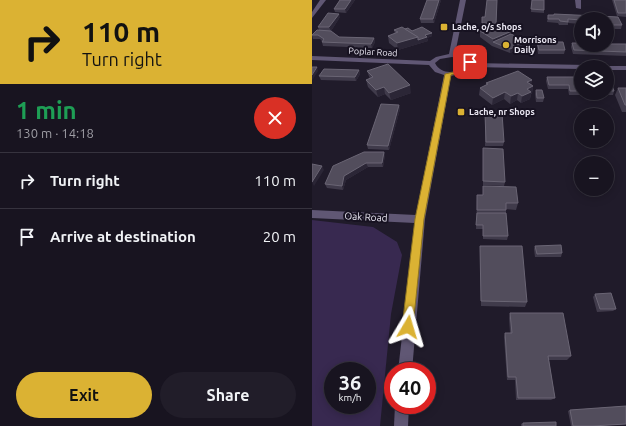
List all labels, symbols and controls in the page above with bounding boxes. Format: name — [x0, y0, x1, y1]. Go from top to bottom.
map controls — [574, 12, 614, 196]
button: sound — [574, 12, 614, 52]
icon: right — [16, 16, 68, 68]
text: 110 m — [82, 16, 160, 47]
marker: Lache, o/s Shops — [439, 22, 449, 32]
place label: Lache, o/s Shops — [452, 22, 522, 32]
place label: Morrisons Daily — [514, 35, 557, 55]
marker: Morrisons Daily — [501, 40, 511, 50]
pin — [453, 45, 487, 79]
street label: Poplar Road — [348, 46, 398, 58]
text: Turn right — [82, 49, 162, 69]
icon: arrive — [459, 51, 481, 73]
button: layers — [574, 60, 614, 100]
text: 1 min — [16, 97, 77, 124]
button: close — [254, 97, 296, 139]
marker: Lache, nr Shops — [456, 107, 466, 117]
place label: Lache, nr Shops — [469, 107, 535, 117]
button: + — [574, 108, 614, 148]
text: 130 m · 14:18 — [16, 126, 94, 140]
button: − — [574, 156, 614, 196]
icon: right — [16, 170, 38, 192]
text: Turn right — [50, 172, 120, 189]
text: 110 m — [254, 172, 296, 189]
street label: Oak Road — [344, 210, 388, 224]
icon: arrive — [16, 226, 38, 248]
text: Arrive at destination — [50, 228, 196, 245]
text: 20 m — [263, 228, 296, 245]
position arrow — [387, 306, 429, 348]
speed limit sign: 40 — [384, 362, 436, 414]
text: 36 — [339, 371, 361, 394]
button: Exit — [16, 372, 152, 418]
button: Share — [160, 372, 296, 418]
text: km/h — [338, 392, 362, 403]

